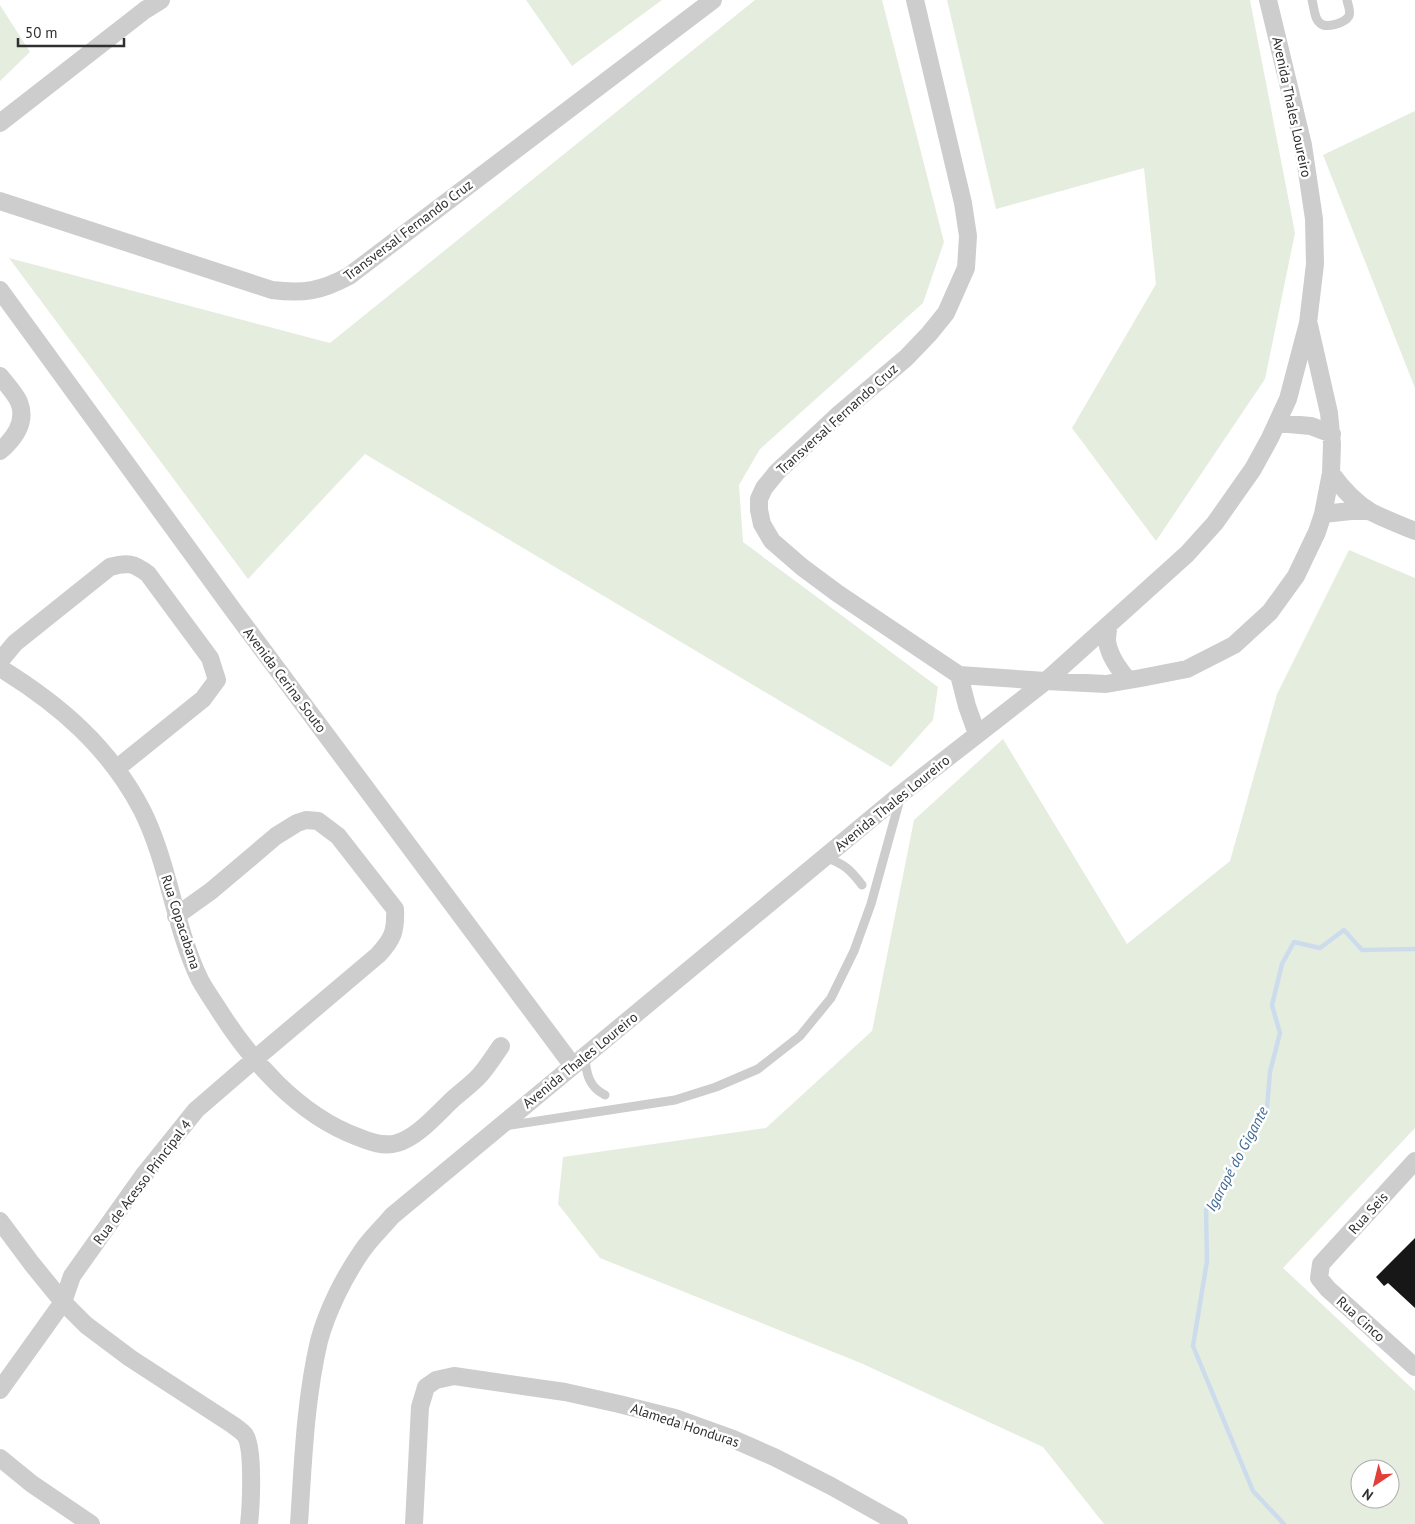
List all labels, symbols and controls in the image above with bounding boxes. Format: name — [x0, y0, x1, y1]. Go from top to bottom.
scale bar — [18, 15, 124, 47]
text: 50 m — [25, 23, 58, 42]
street label: Avenida Thales Loureiro — [1268, 35, 1316, 179]
street label: Transversal Fernando Cruz — [340, 176, 476, 284]
street label: Transversal Fernando Cruz — [773, 360, 901, 478]
street label: Avenida Cerina Souto — [240, 624, 330, 736]
street label: Avenida Thales Loureiro — [831, 751, 953, 855]
street label: Rua Copacabana — [157, 872, 205, 972]
street label: Avenida Thales Loureiro — [519, 1008, 641, 1112]
water label: Igarapé do Gigante — [1201, 1103, 1272, 1214]
street label: Rua de Acesso Principal 4 — [89, 1116, 195, 1248]
street label: Rua Seis — [1344, 1188, 1392, 1238]
street label: Rua Cinco — [1333, 1292, 1389, 1346]
street label: Alameda Honduras — [628, 1399, 742, 1451]
north arrow — [1350, 1459, 1400, 1509]
text: N — [1359, 1485, 1376, 1505]

